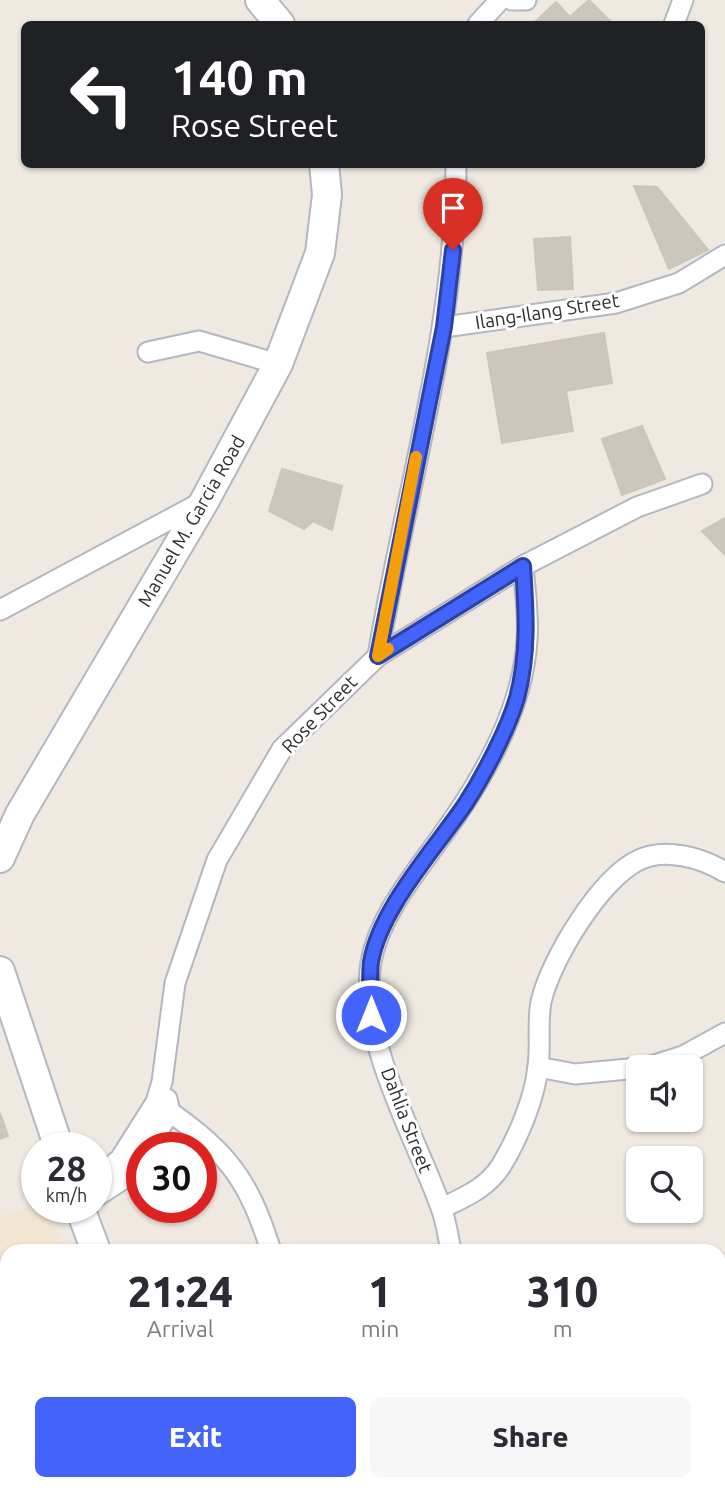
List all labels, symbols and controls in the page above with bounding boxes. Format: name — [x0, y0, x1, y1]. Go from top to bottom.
icon: left — [56, 49, 147, 140]
text: 140 m — [171, 49, 308, 104]
text: Rose Street — [171, 107, 338, 143]
pin — [423, 178, 483, 250]
icon: arrive — [434, 189, 472, 227]
street label: Ilang-Ilang Street — [473, 289, 621, 333]
street label: Manuel M. Garcia Road — [133, 431, 249, 611]
street label: Rose Street — [277, 670, 362, 757]
position arrow — [334, 978, 408, 1052]
map controls — [626, 1055, 703, 1223]
button: sound — [626, 1055, 703, 1132]
street label: Dahlia Street — [377, 1064, 437, 1176]
speed limit sign: 30 — [126, 1132, 217, 1223]
button: search — [626, 1146, 703, 1223]
text: 28 — [47, 1148, 86, 1188]
text: km/h — [46, 1185, 87, 1205]
text: 21:24 — [128, 1268, 233, 1315]
text: 1 — [368, 1268, 392, 1315]
text: 310 — [527, 1268, 598, 1315]
text: Arrival — [147, 1316, 214, 1341]
text: min — [361, 1316, 399, 1341]
text: m — [553, 1316, 573, 1341]
button: Exit — [35, 1397, 356, 1477]
button: Share — [370, 1397, 691, 1477]

